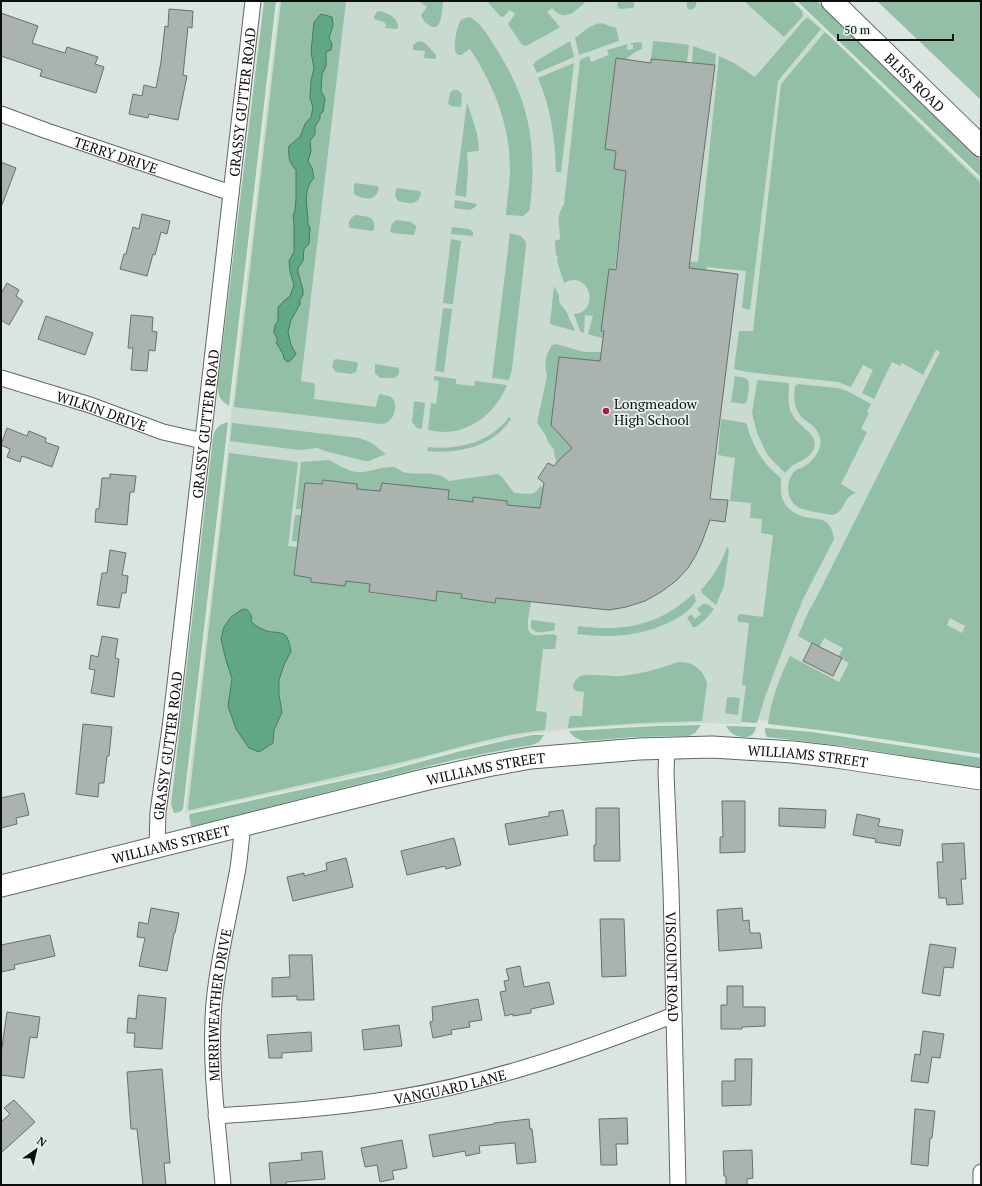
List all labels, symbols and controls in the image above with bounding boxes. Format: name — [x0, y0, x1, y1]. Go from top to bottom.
scale bar — [838, 16, 953, 42]
text: 50 m — [844, 22, 871, 37]
street label: GRASSY GUTTER ROAD — [224, 26, 259, 178]
street label: BLISS ROAD — [881, 48, 950, 116]
street label: TERRY DRIVE — [72, 131, 161, 177]
street label: GRASSY GUTTER ROAD — [187, 348, 223, 499]
street label: WILKIN DRIVE — [54, 386, 150, 435]
place label: Longmeadow High School — [614, 394, 698, 429]
marker: Longmeadow High School — [601, 406, 611, 416]
street label: GRASSY GUTTER ROAD — [148, 670, 186, 820]
street label: WILLIAMS STREET — [747, 740, 870, 771]
street label: WILLIAMS STREET — [424, 747, 546, 789]
street label: WILLIAMS STREET — [110, 819, 232, 867]
street label: VISCOUNT ROAD — [662, 911, 684, 1022]
street label: MERRIWEATHER DRIVE — [203, 927, 235, 1082]
street label: VANGUARD LANE — [392, 1064, 508, 1108]
north arrow — [16, 1130, 56, 1170]
text: N — [34, 1134, 50, 1150]

